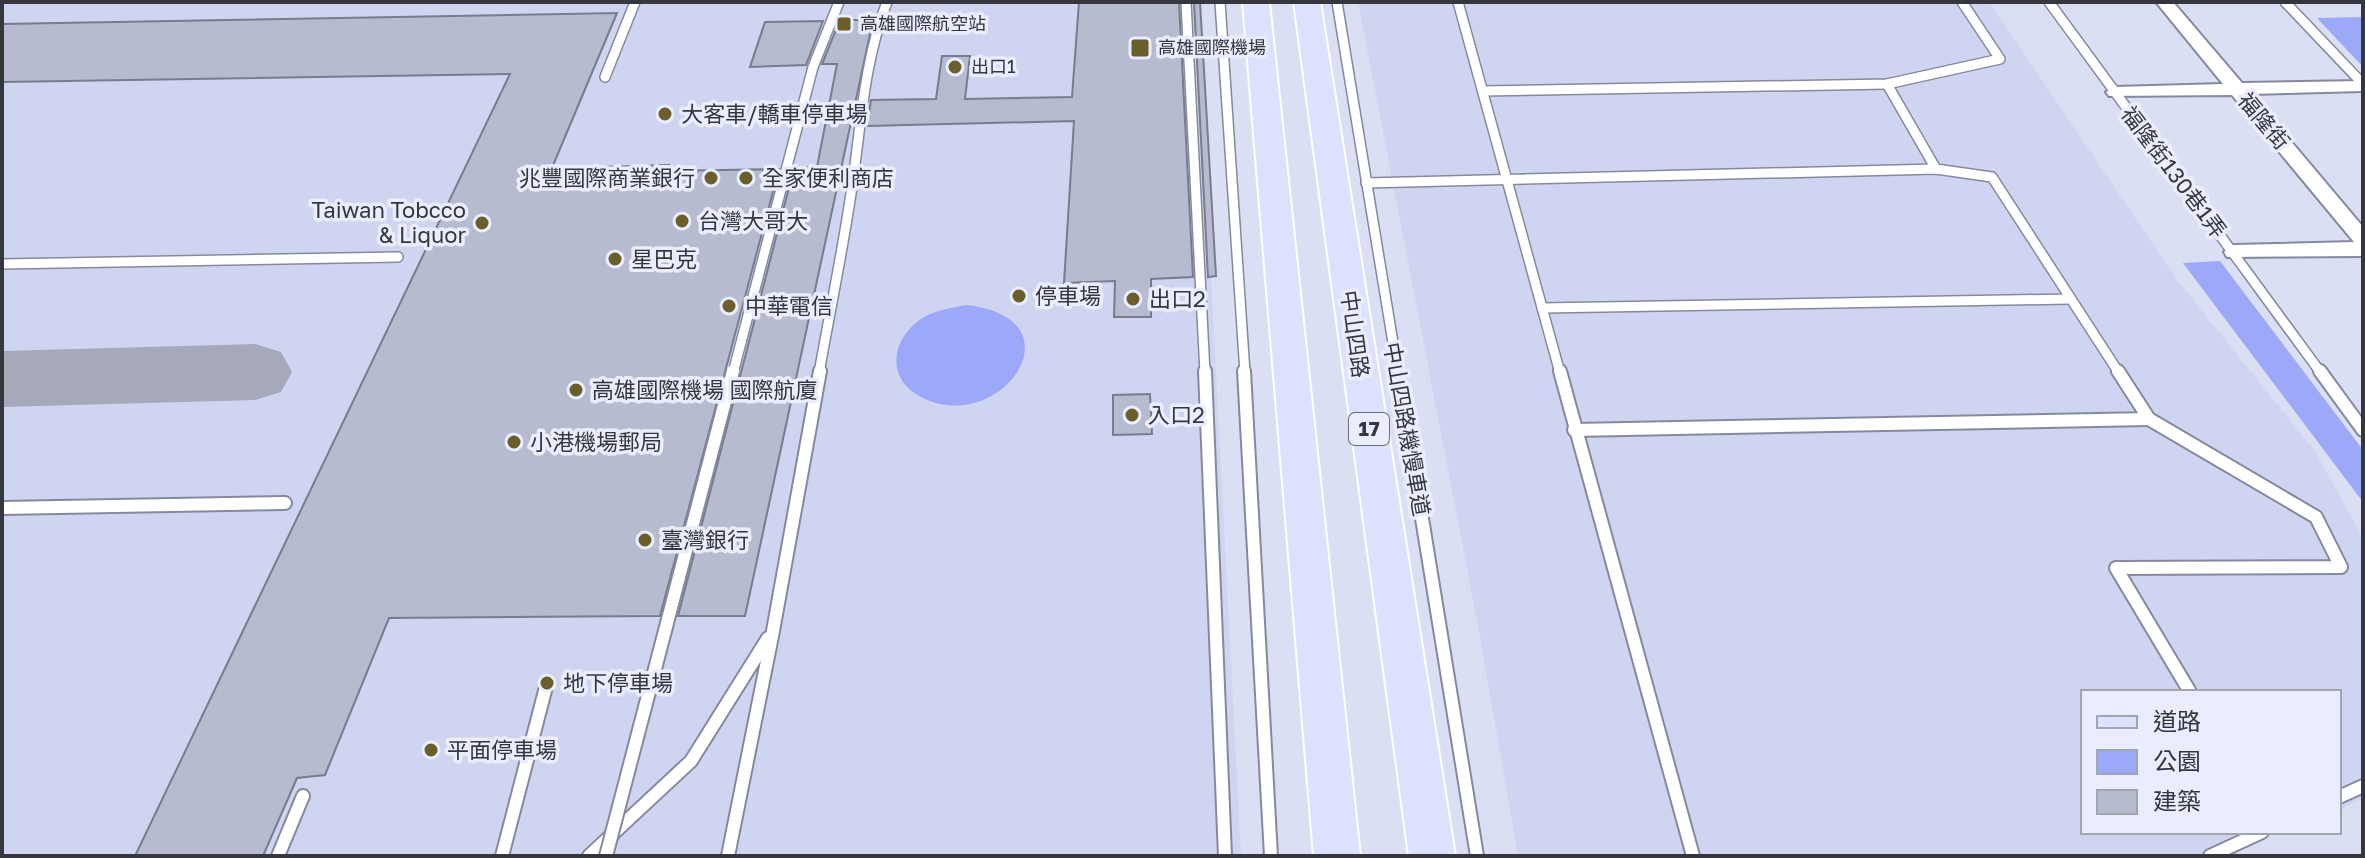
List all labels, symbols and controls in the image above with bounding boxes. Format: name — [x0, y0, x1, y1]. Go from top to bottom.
place label: 高雄國際航空站 — [860, 12, 986, 34]
marker: 高雄國際航空站 — [835, 15, 853, 33]
place label: 高雄國際機場 — [1158, 36, 1266, 58]
marker: 高雄國際機場 — [1129, 37, 1151, 59]
place label: 出口1 — [971, 55, 1016, 77]
marker: 出口1 — [946, 58, 964, 76]
street label: 福隆街 — [2233, 87, 2296, 155]
place label: 大客車/轎車停車場 — [681, 100, 868, 127]
street label: 福隆街130巷1弄 — [2116, 101, 2233, 243]
marker: 大客車/轎車停車場 — [656, 105, 674, 123]
place label: 兆豐國際商業銀行 — [519, 164, 695, 191]
place label: 全家便利商店 — [762, 164, 894, 191]
marker: 兆豐國際商業銀行 — [702, 169, 720, 187]
marker: 全家便利商店 — [737, 169, 755, 187]
place label: Taiwan Tobcco & Liquor — [312, 196, 466, 248]
place label: 台灣大哥大 — [698, 207, 808, 234]
marker: 台灣大哥大 — [673, 212, 691, 230]
marker: Taiwan Tobcco & Liquor — [473, 214, 491, 232]
place label: 星巴克 — [631, 245, 697, 272]
marker: 星巴克 — [606, 250, 624, 268]
place label: 停車場 — [1035, 282, 1101, 309]
place label: 出口2 — [1149, 285, 1206, 312]
marker: 停車場 — [1010, 287, 1028, 305]
street label: 中山四路 — [1336, 288, 1375, 379]
marker: 出口2 — [1124, 290, 1142, 308]
place label: 中華電信 — [745, 292, 833, 319]
marker: 中華電信 — [720, 297, 738, 315]
street label: 中山四路機慢車道 — [1379, 340, 1436, 518]
place label: 高雄國際機場 國際航廈 — [592, 376, 818, 403]
marker: 高雄國際機場 國際航廈 — [567, 381, 585, 399]
place label: 入口2 — [1148, 401, 1205, 428]
marker: 入口2 — [1123, 406, 1141, 424]
road number: 17 — [1349, 413, 1389, 445]
place label: 小港機場郵局 — [530, 428, 662, 455]
marker: 小港機場郵局 — [505, 433, 523, 451]
place label: 臺灣銀行 — [661, 526, 749, 553]
marker: 臺灣銀行 — [636, 531, 654, 549]
place label: 地下停車場 — [563, 669, 673, 696]
marker: 地下停車場 — [538, 674, 556, 692]
legend — [2081, 690, 2341, 834]
text: 道路 — [2153, 706, 2201, 735]
place label: 平面停車場 — [447, 736, 557, 763]
marker: 平面停車場 — [422, 741, 440, 759]
text: 公園 — [2153, 746, 2201, 775]
text: 建築 — [2153, 786, 2201, 815]

